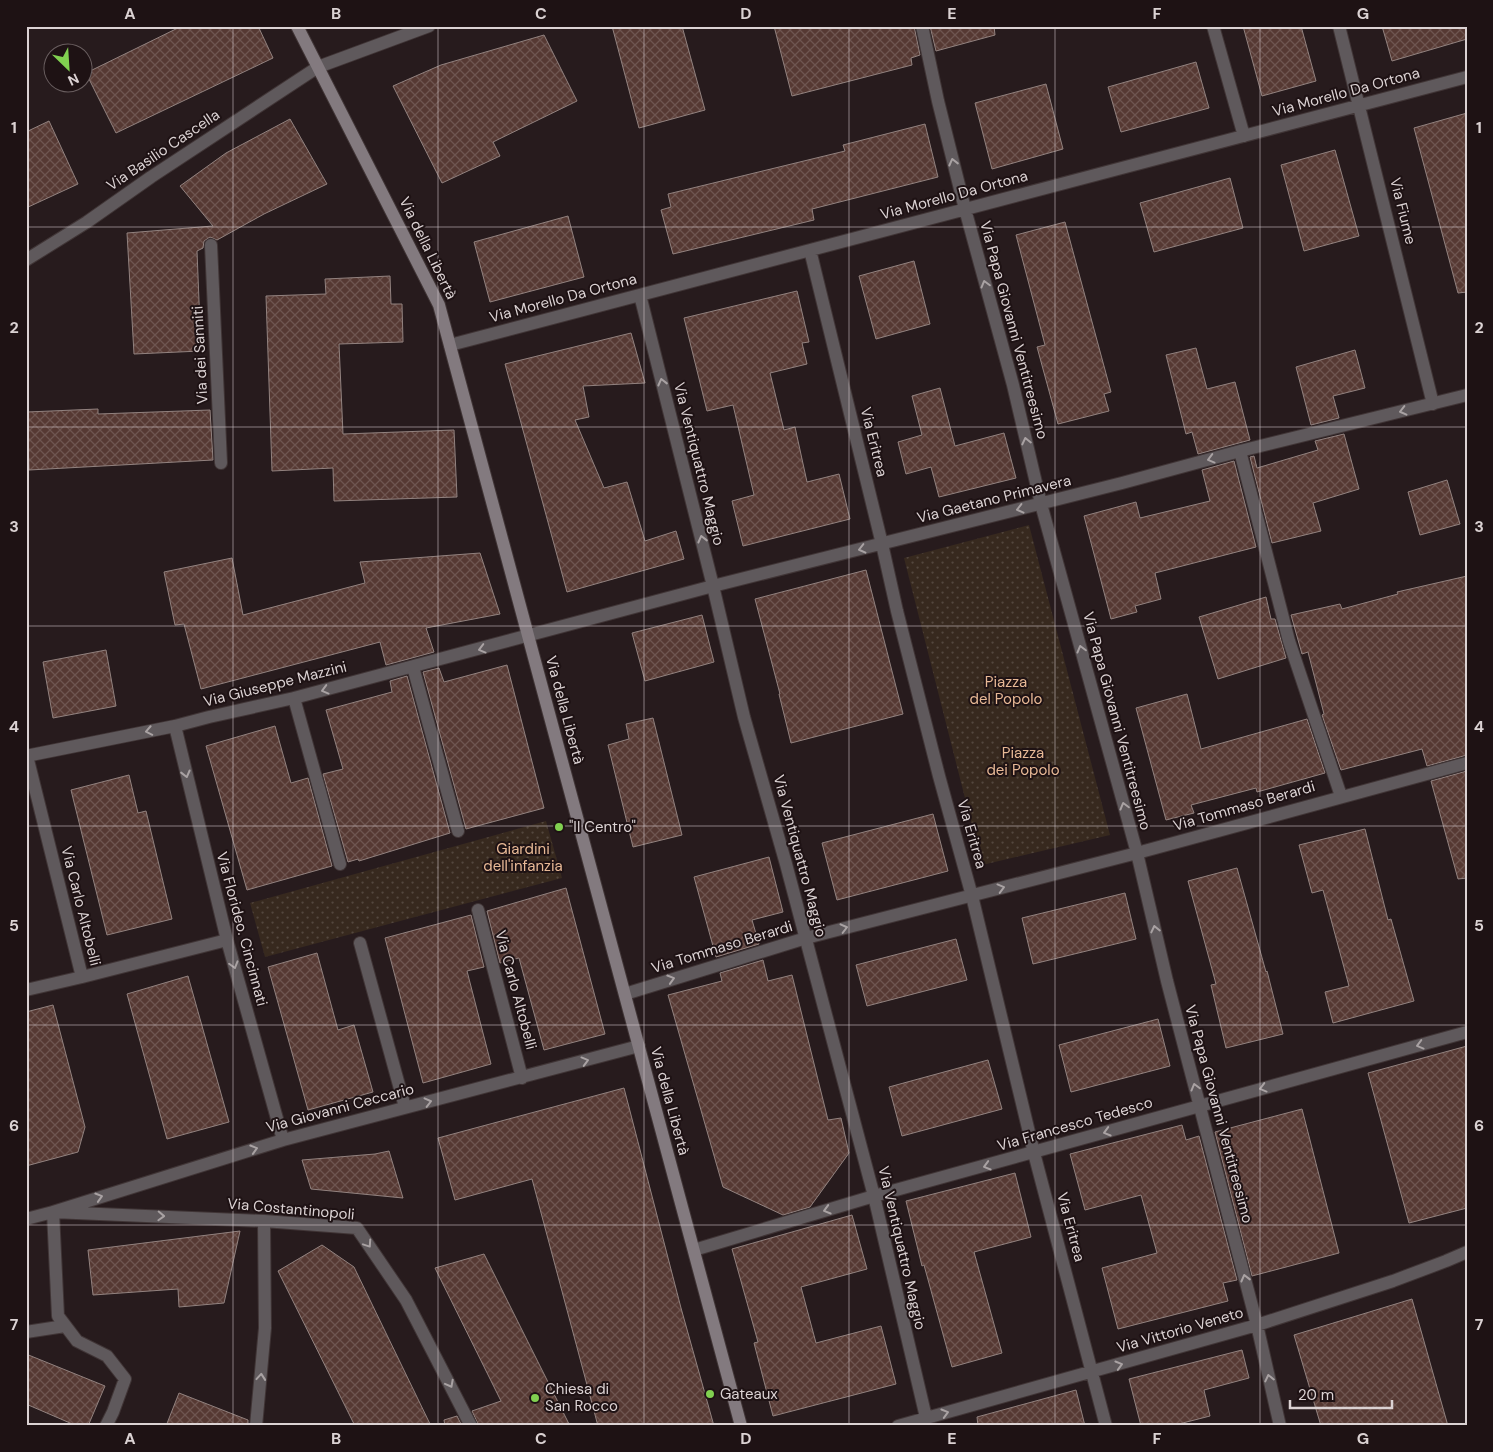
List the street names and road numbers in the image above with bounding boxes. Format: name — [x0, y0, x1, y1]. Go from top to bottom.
street label: Via Morello Da Ortona — [1270, 63, 1422, 121]
street label: Via Basilio Cascella — [103, 105, 223, 195]
street label: Via Morello Da Ortona — [878, 166, 1030, 224]
street label: Via Fiume — [1385, 176, 1421, 246]
street label: Via della Libertà — [395, 193, 461, 303]
street label: Via Papa Giovanni Ventitreesimo — [975, 219, 1053, 441]
street label: Via Morello Da Ortona — [487, 269, 639, 327]
street label: Via dei Sanniti — [187, 305, 213, 405]
street label: Via Ventiquattro Maggio — [669, 380, 729, 548]
street label: Via Eritrea — [856, 405, 892, 479]
street label: Via Gaetano Primavera — [915, 470, 1073, 528]
street label: Via Papa Giovanni Ventitreesimo — [1078, 610, 1156, 832]
street label: Via della Libertà — [541, 654, 589, 766]
street label: Via Giuseppe Mazzini — [201, 657, 349, 711]
street label: Via Ventiquattro Maggio — [769, 773, 831, 940]
street label: Via Tommaso Berardi — [1171, 776, 1317, 836]
street label: Via Eritrea — [953, 797, 991, 871]
street label: Via Carlo Altobelli — [56, 844, 106, 968]
street label: Via Florideo. Cincinnati — [212, 850, 272, 1008]
street label: Via Tommaso Berardi — [649, 916, 795, 978]
street label: Via Carlo Altobelli — [490, 928, 542, 1052]
street label: Via Papa Giovanni Ventitreesimo — [1180, 1003, 1258, 1225]
street label: Via della Libertà — [646, 1045, 694, 1157]
street label: Via Giovanni Ceccario — [264, 1079, 416, 1137]
street label: Via Francesco Tedesco — [995, 1092, 1155, 1156]
street label: Via Ventiquattro Maggio — [873, 1164, 931, 1332]
street label: Via Eritrea — [1052, 1190, 1090, 1264]
street label: Via Costantinopoli — [227, 1193, 355, 1225]
street label: Via Vittorio Veneto — [1114, 1302, 1246, 1358]

